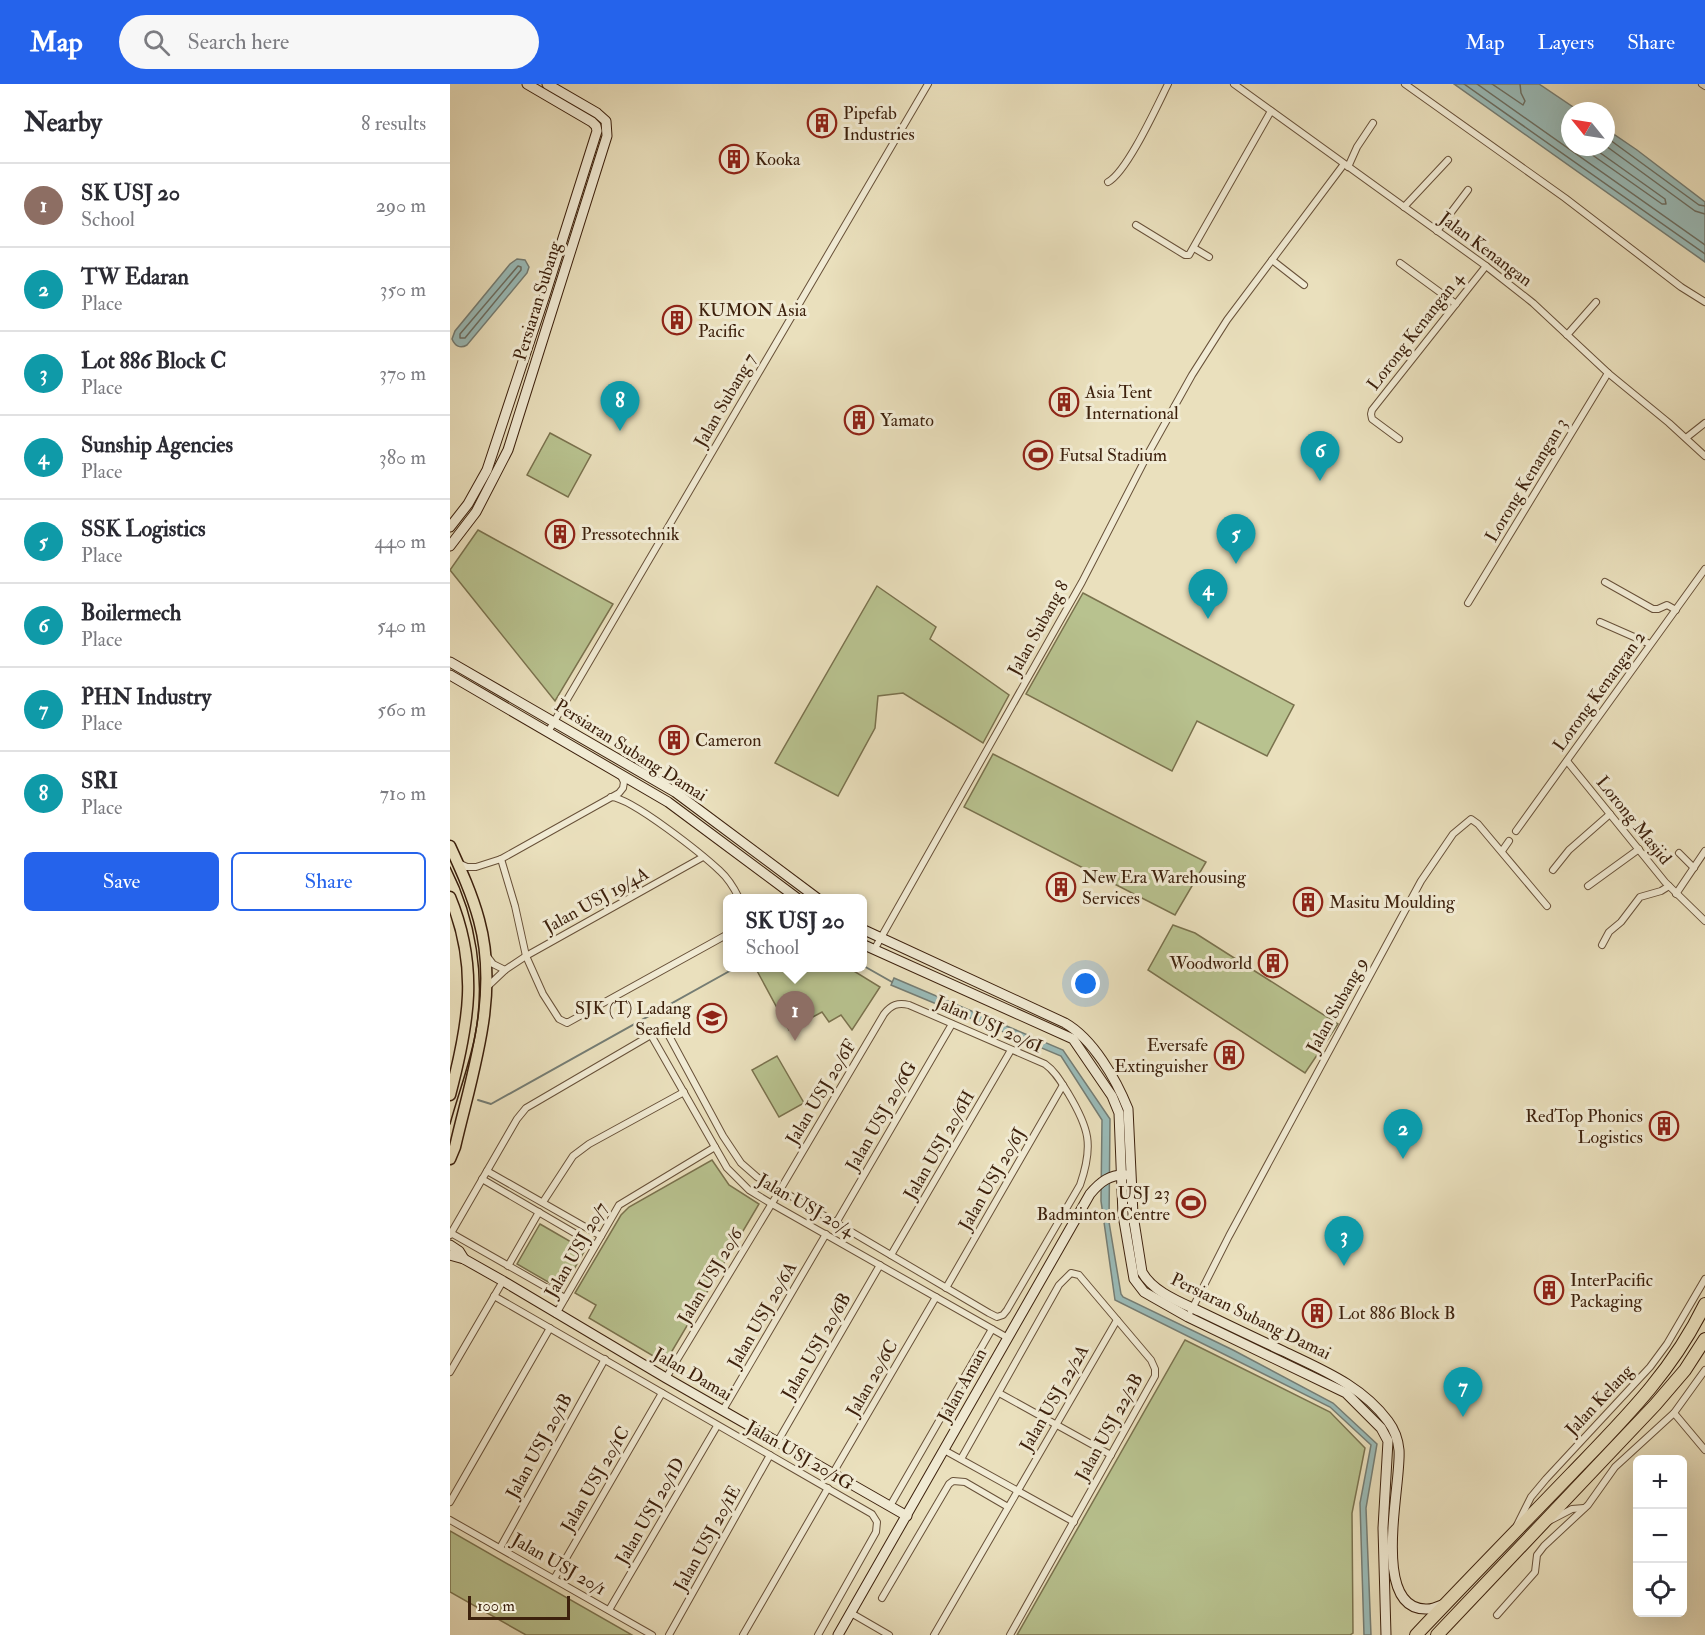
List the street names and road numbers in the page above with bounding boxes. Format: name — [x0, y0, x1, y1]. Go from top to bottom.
street label: Jalan Kenangan — [1434, 206, 1537, 292]
street label: Persiaran Subang — [508, 238, 567, 364]
street label: Lorong Kenangan 4 — [1362, 267, 1470, 395]
street label: Jalan Subang 7 — [689, 349, 762, 452]
street label: Lorong Kenangan 3 — [1480, 414, 1573, 547]
street label: Jalan Subang 8 — [1002, 577, 1074, 681]
street label: Lorong Kenangan 2 — [1548, 627, 1651, 756]
street label: Persiaran Subang Damai — [550, 694, 711, 807]
street label: Lorong Masjid — [1591, 771, 1677, 869]
street label: Jalan USJ 19/4A — [539, 862, 653, 939]
street label: Jalan Subang 9 — [1301, 953, 1373, 1058]
street label: Jalan USJ 20/6I — [931, 990, 1046, 1058]
street label: Jalan USJ 20/6F — [780, 1035, 862, 1150]
street label: Jalan USJ 20/6G — [840, 1057, 922, 1176]
street label: Jalan USJ 20/6H — [898, 1086, 980, 1205]
street label: Jalan USJ 20/6J — [953, 1124, 1031, 1236]
street label: Jalan USJ 20/4 — [752, 1168, 859, 1243]
street label: Jalan USJ 20/7 — [539, 1198, 613, 1303]
street label: Jalan USJ 20/6 — [672, 1223, 748, 1329]
street label: Jalan USJ 20/6A — [722, 1257, 802, 1373]
street label: Persiaran Subang Damai — [1167, 1268, 1335, 1365]
street label: Jalan USJ 20/6B — [776, 1289, 856, 1405]
street label: Jalan 20/6C — [841, 1336, 904, 1422]
street label: Jalan USJ 22/2A — [1014, 1340, 1094, 1456]
street label: Jalan Damai — [648, 1342, 737, 1406]
street label: Jalan Aman — [932, 1344, 992, 1427]
street label: Jalan Kelang — [1560, 1359, 1639, 1442]
street label: Jalan USJ 22/2B — [1070, 1369, 1148, 1486]
street label: Jalan USJ 20/1B — [501, 1390, 578, 1504]
street label: Jalan USJ 20/1G — [741, 1415, 858, 1495]
street label: Jalan USJ 20/1C — [555, 1422, 635, 1537]
street label: Jalan USJ 20/1D — [610, 1454, 690, 1570]
street label: Jalan USJ 20/1E — [668, 1481, 746, 1596]
street label: Jalan USJ 20/1 — [507, 1528, 610, 1601]

